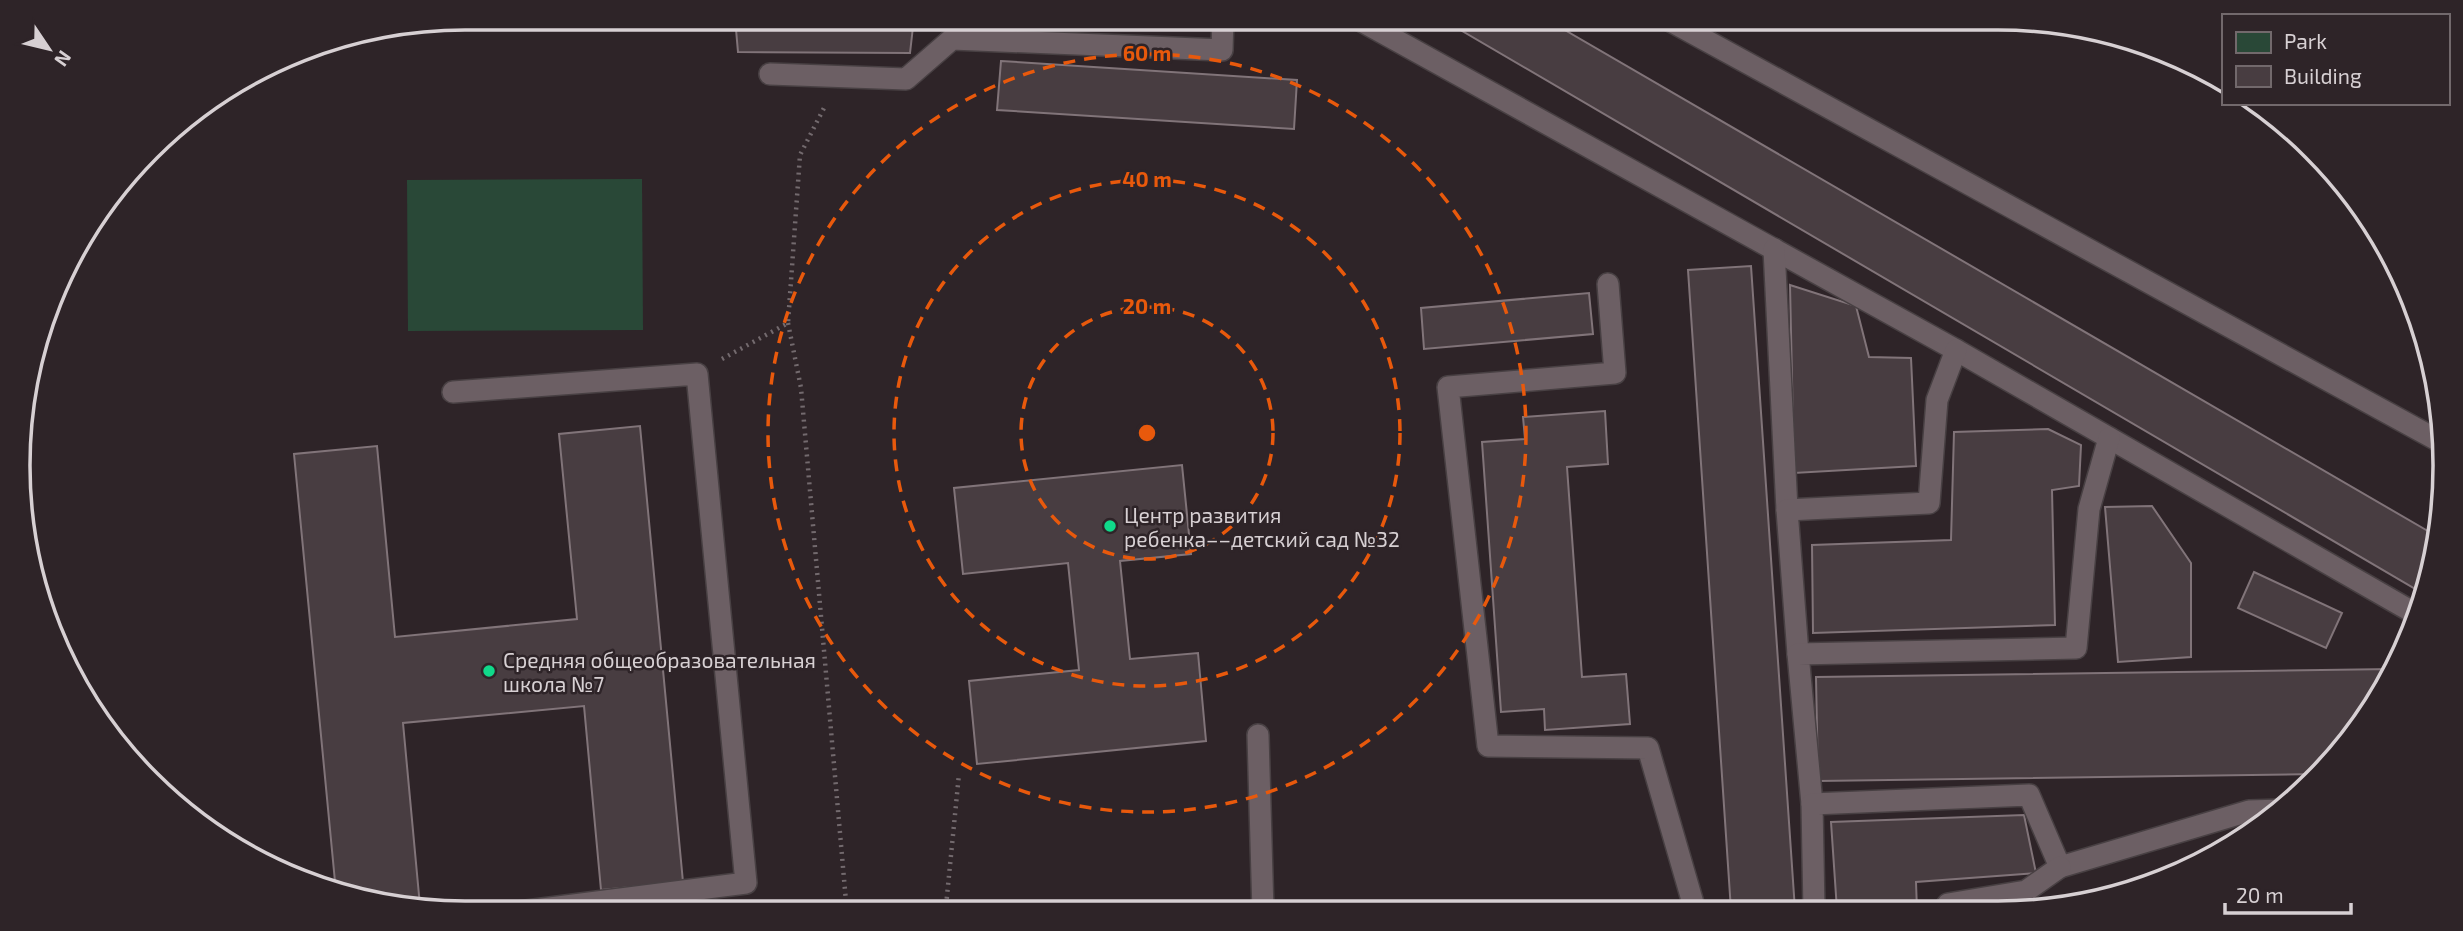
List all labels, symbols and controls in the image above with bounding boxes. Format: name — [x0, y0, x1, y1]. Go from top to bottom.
north arrow — [14, 14, 84, 84]
legend — [2222, 14, 2449, 105]
text: Park — [2284, 28, 2327, 53]
text: 60 m — [1123, 40, 1171, 65]
text: N — [50, 47, 77, 71]
text: Building — [2284, 63, 2362, 88]
text: 40 m — [1122, 166, 1172, 191]
text: 20 m — [1123, 293, 1171, 318]
centre of rings — [1135, 421, 1159, 445]
place label: Центр развития ребенка––детский сад №32 — [1124, 502, 1400, 551]
marker: Центр развития ребенка––детский сад №32 — [1102, 518, 1118, 534]
place label: Средняя общеобразовательная школа №7 — [503, 647, 816, 696]
marker: Средняя общеобразовательная школа №7 — [481, 663, 497, 679]
scale bar — [2225, 872, 2351, 916]
text: 20 m — [2236, 882, 2284, 907]

